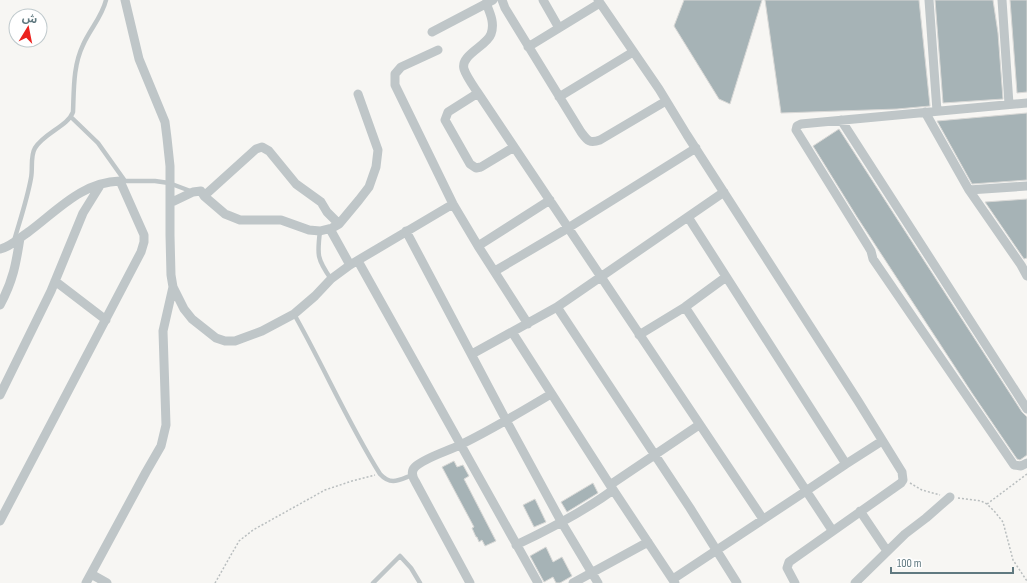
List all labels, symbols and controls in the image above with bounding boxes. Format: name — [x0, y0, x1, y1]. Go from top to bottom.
north arrow — [8, 8, 48, 48]
text: ش — [21, 11, 38, 26]
scale bar — [891, 549, 1013, 575]
text: 100 m — [897, 556, 922, 571]

